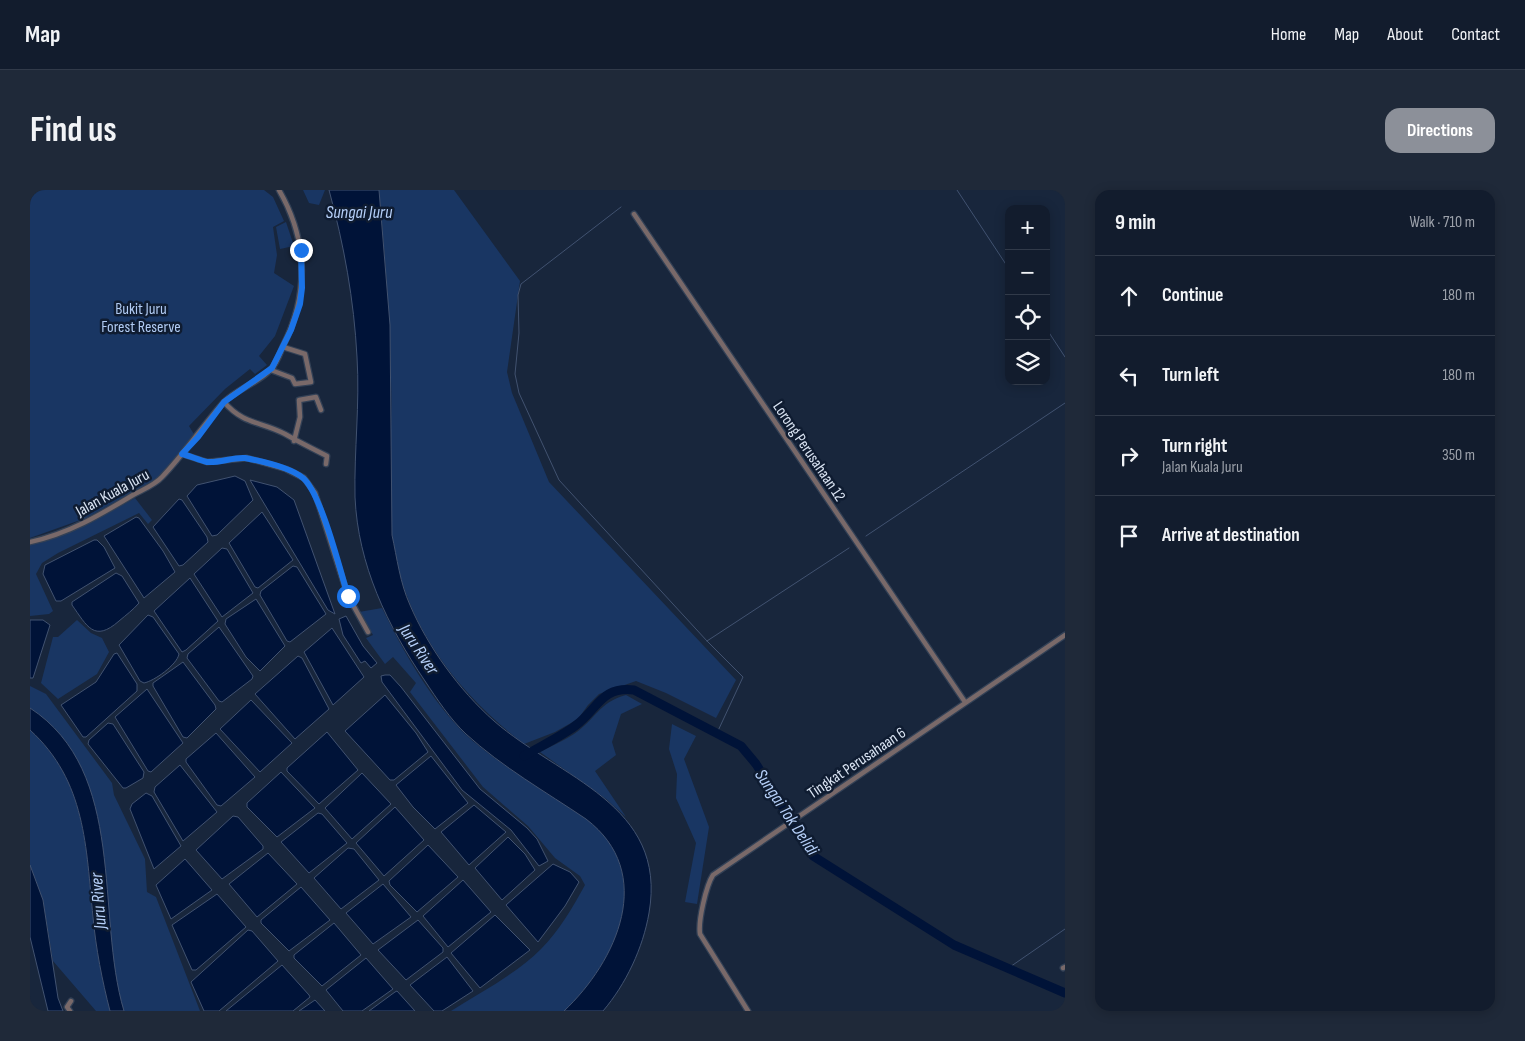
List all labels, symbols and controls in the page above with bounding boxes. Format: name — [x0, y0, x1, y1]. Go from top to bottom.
text: Map — [25, 20, 60, 49]
text: Home — [1271, 24, 1306, 45]
text: Map — [1334, 24, 1359, 45]
text: About — [1387, 24, 1423, 45]
text: Contact — [1451, 24, 1500, 45]
button: Directions — [1385, 108, 1495, 153]
text: Find us — [30, 109, 117, 152]
water label: Sungai Juru — [326, 202, 393, 223]
map controls — [1005, 205, 1050, 385]
button: + — [1005, 205, 1050, 250]
text: 9 min — [1115, 210, 1156, 235]
text: Walk · 710 m — [1409, 213, 1475, 232]
route end — [290, 239, 313, 262]
button: − — [1005, 250, 1050, 295]
icon: ahead — [1115, 282, 1143, 310]
text: Continue — [1162, 284, 1223, 307]
text: 180 m — [1442, 286, 1475, 305]
button: locate — [1005, 295, 1050, 340]
park label: Bukit Juru Forest Reserve — [101, 300, 181, 337]
button: layers — [1005, 340, 1050, 385]
icon: left — [1115, 362, 1143, 390]
text: Turn left — [1162, 364, 1219, 387]
text: 180 m — [1442, 366, 1475, 385]
street label: Lorong Perusahaan 12 — [768, 398, 849, 505]
text: Turn right — [1162, 435, 1227, 458]
icon: right — [1115, 442, 1143, 470]
text: 350 m — [1442, 446, 1475, 465]
text: Jalan Kuala Juru — [1162, 458, 1243, 477]
street label: Jalan Kuala Juru — [72, 465, 153, 522]
icon: arrive — [1115, 522, 1143, 550]
text: Arrive at destination — [1162, 524, 1300, 547]
route start — [337, 585, 360, 608]
water label: Juru River — [394, 619, 444, 679]
street label: Tingkat Perusahaan 6 — [804, 723, 910, 803]
water label: Sungai Tok Delidi — [750, 765, 823, 860]
water label: Juru River — [86, 871, 111, 931]

